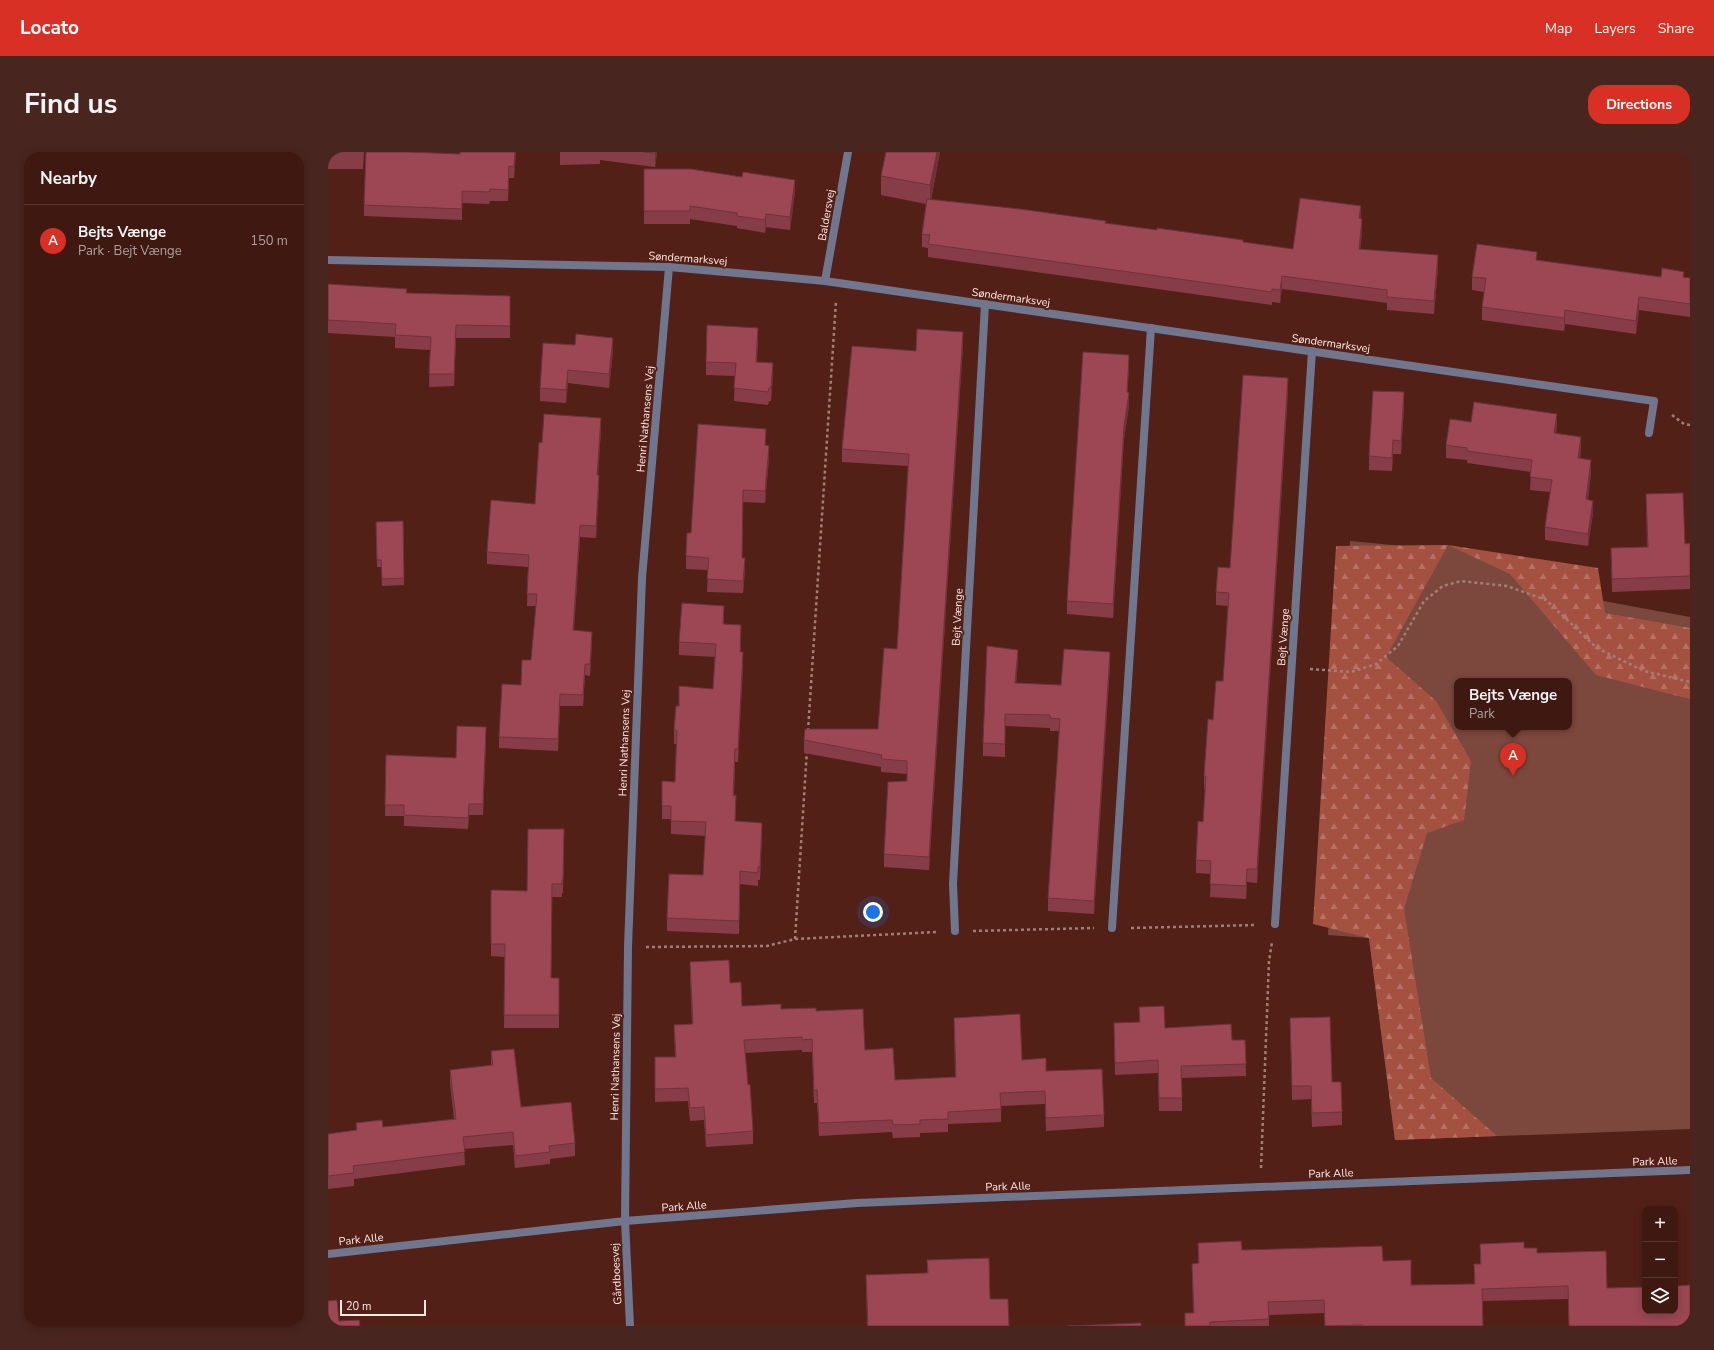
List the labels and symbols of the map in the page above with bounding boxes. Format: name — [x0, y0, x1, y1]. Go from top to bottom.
street label: Baldersvej — [815, 188, 838, 242]
street label: Søndermarksvej — [648, 248, 728, 269]
street label: Søndermarksvej — [971, 285, 1051, 310]
street label: Søndermarksvej — [1291, 331, 1371, 356]
street label: Henri Nathansens Vej — [633, 365, 658, 473]
street label: Bejt Vænge — [949, 588, 967, 646]
street label: Bejt Vænge — [1274, 608, 1293, 666]
street label: Henri Nathansens Vej — [615, 689, 634, 797]
pin: A — [1500, 743, 1526, 776]
your location — [863, 902, 883, 922]
street label: Henri Nathansens Vej — [607, 1013, 624, 1121]
street label: Park Alle — [1632, 1153, 1678, 1170]
street label: Park Alle — [1308, 1165, 1354, 1182]
street label: Park Alle — [985, 1178, 1031, 1195]
street label: Park Alle — [661, 1197, 707, 1216]
street label: Park Alle — [338, 1230, 384, 1249]
street label: Gårdboesvej — [607, 1243, 626, 1305]
scale bar — [340, 1298, 426, 1317]

